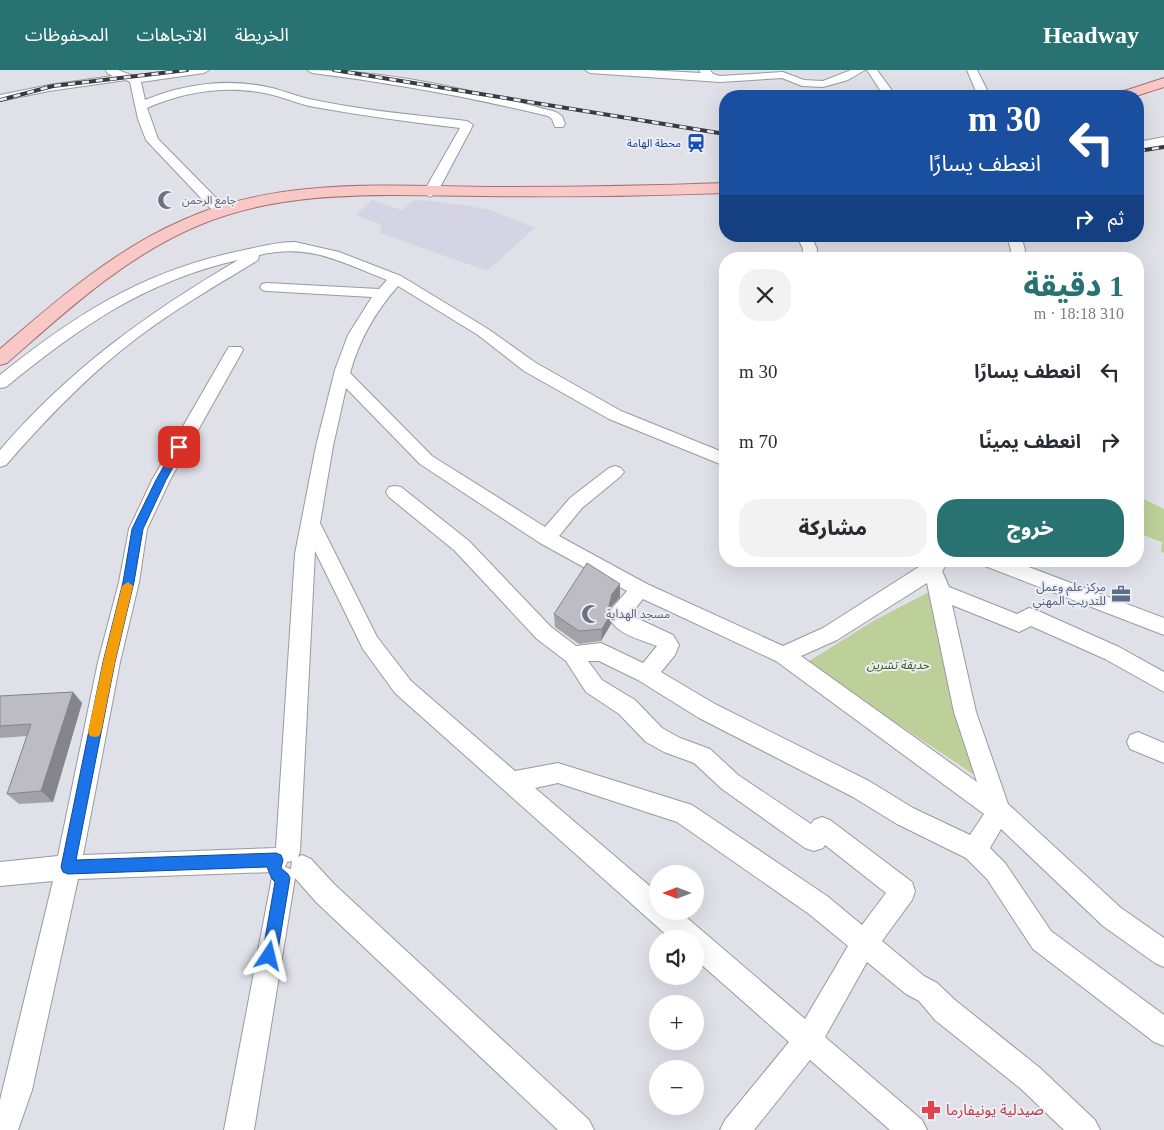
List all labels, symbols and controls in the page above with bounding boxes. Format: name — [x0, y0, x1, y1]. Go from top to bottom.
text: Headway — [1043, 22, 1139, 48]
text: المحفوظات — [25, 25, 109, 45]
text: الاتجاهات — [137, 25, 207, 45]
text: الخريطة — [235, 25, 289, 45]
text: 30 m — [968, 100, 1041, 139]
icon: left — [1059, 110, 1124, 175]
station icon: محطة الهامة — [685, 132, 707, 154]
place label: محطة الهامة — [627, 137, 681, 149]
text: انعطف يسارًا — [929, 151, 1041, 176]
mosque icon: جامع الرحمن — [156, 189, 178, 211]
place label: جامع الرحمن — [182, 194, 237, 208]
icon: right — [1070, 205, 1098, 233]
text: ثم — [1108, 208, 1124, 229]
button: close — [739, 269, 791, 321]
text: 1 دقيقة — [1023, 269, 1124, 302]
text: 310 m · 18:18 — [1034, 305, 1124, 322]
icon: left — [1096, 358, 1124, 386]
text: 30 m — [739, 361, 778, 382]
text: انعطف يسارًا — [974, 361, 1081, 382]
pin — [158, 426, 200, 468]
icon: right — [1096, 428, 1124, 456]
text: 70 m — [739, 431, 778, 452]
text: انعطف يمينًا — [979, 431, 1081, 452]
icon: arrive — [165, 433, 193, 461]
button: مشاركة — [739, 499, 927, 557]
button: خروج — [937, 499, 1124, 557]
place label: مركز علم وعمل للتدريب المهني — [1033, 580, 1106, 611]
office icon: مركز علم وعمل للتدريب المهني — [1110, 583, 1132, 605]
mosque icon: مسجد الهداية — [580, 603, 602, 625]
place label: مسجد الهداية — [606, 607, 670, 621]
park label: حديقة تشرين — [867, 658, 930, 672]
north arrow — [649, 865, 704, 920]
map controls — [649, 865, 704, 1115]
position arrow — [242, 929, 294, 981]
button: sound — [649, 930, 704, 985]
button: + — [649, 995, 704, 1050]
button: − — [649, 1060, 704, 1115]
pharmacy icon: صيدلية يونيفارما — [920, 1099, 942, 1121]
place label: صيدلية يونيفارما — [946, 1102, 1044, 1119]

